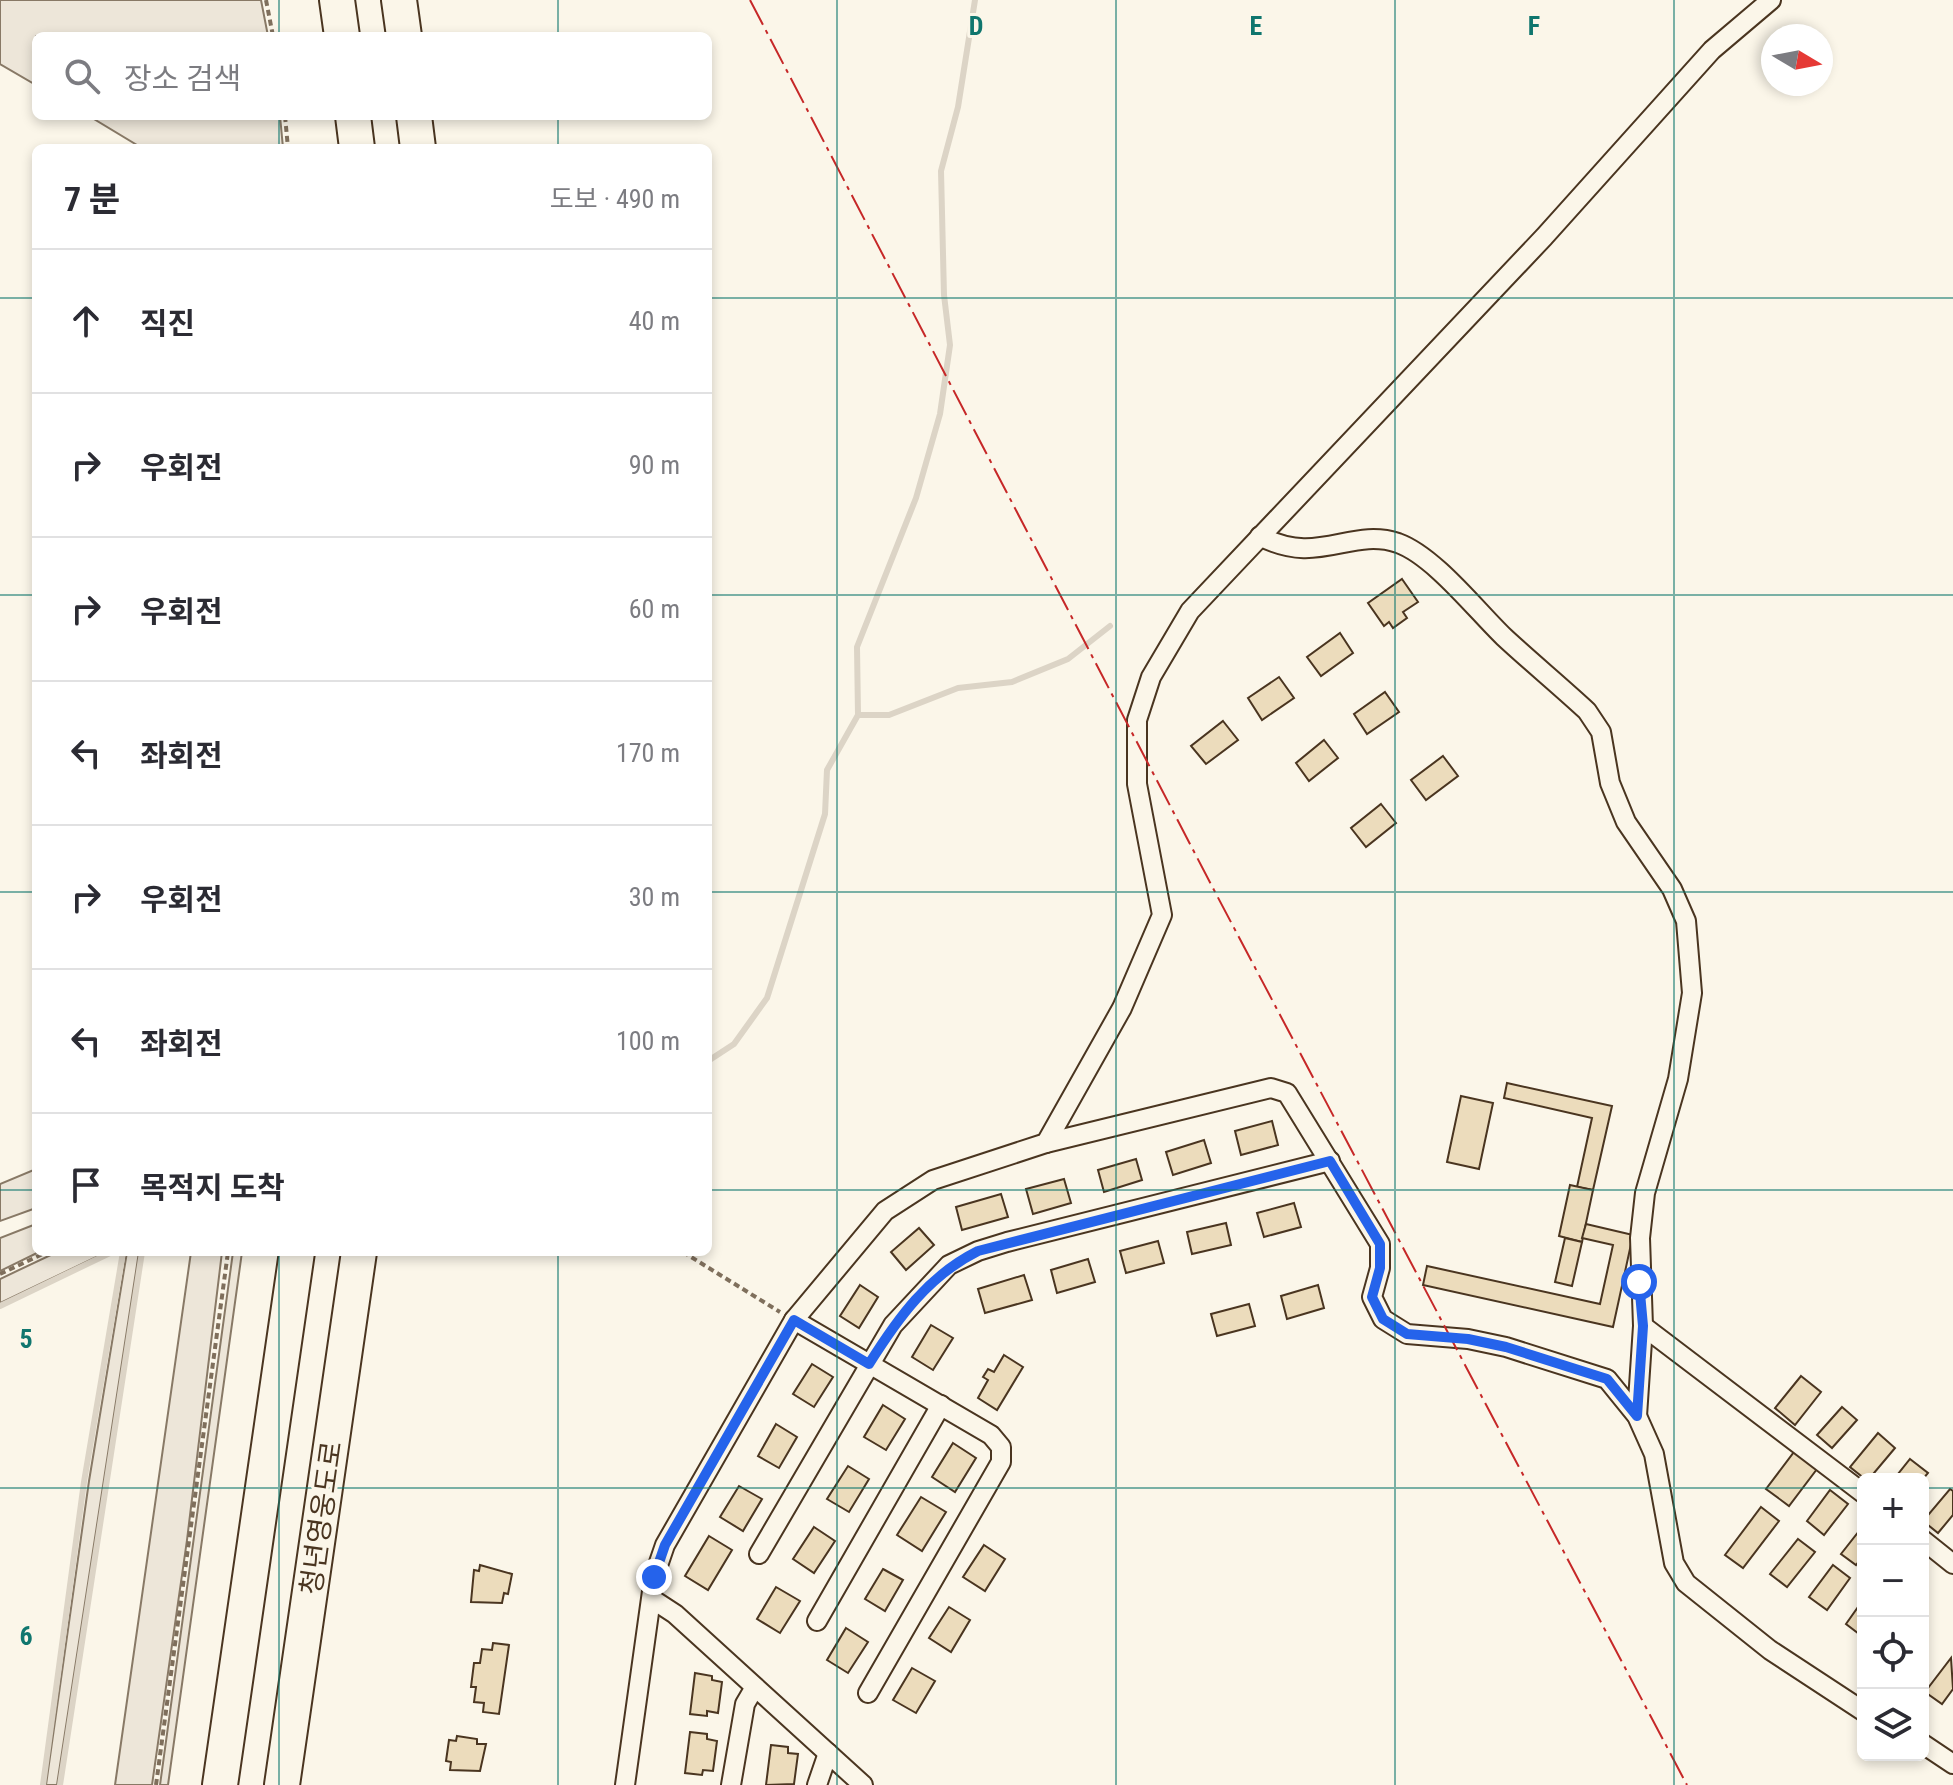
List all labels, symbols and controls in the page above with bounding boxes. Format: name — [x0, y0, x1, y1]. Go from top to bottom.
text: D — [969, 11, 983, 41]
text: E — [1250, 11, 1263, 41]
text: F — [1528, 11, 1540, 41]
north arrow — [1761, 24, 1833, 96]
search box — [32, 32, 712, 120]
icon: search — [60, 54, 104, 98]
text: 장소 검색 — [124, 61, 241, 96]
text: 7 분 — [64, 179, 120, 219]
text: 도보 · 490 m — [550, 184, 680, 214]
icon: ahead — [64, 299, 108, 343]
text: 직진 — [140, 306, 195, 341]
text: 40 m — [629, 306, 680, 336]
icon: right — [64, 443, 108, 487]
text: 우회전 — [140, 450, 223, 485]
text: 90 m — [629, 450, 680, 480]
icon: right — [64, 587, 108, 631]
text: 우회전 — [140, 594, 223, 629]
text: 60 m — [629, 594, 680, 624]
icon: left — [64, 731, 108, 775]
text: 좌회전 — [140, 738, 223, 773]
text: 170 m — [616, 738, 680, 768]
icon: right — [64, 875, 108, 919]
text: 우회전 — [140, 882, 223, 917]
text: 30 m — [629, 882, 680, 912]
icon: left — [64, 1019, 108, 1063]
text: 좌회전 — [140, 1026, 223, 1061]
text: 100 m — [616, 1026, 680, 1056]
icon: arrive — [64, 1163, 108, 1207]
text: 목적지 도착 — [140, 1170, 285, 1205]
route start — [1621, 1264, 1657, 1300]
text: 5 — [19, 1324, 33, 1354]
street label: 청년영웅도로 — [294, 1439, 349, 1597]
map controls — [1857, 1473, 1929, 1761]
button: + — [1857, 1473, 1929, 1545]
button: − — [1857, 1545, 1929, 1617]
route end — [636, 1559, 672, 1595]
button: locate — [1857, 1617, 1929, 1689]
text: 6 — [19, 1621, 33, 1651]
button: layers — [1857, 1689, 1929, 1761]

